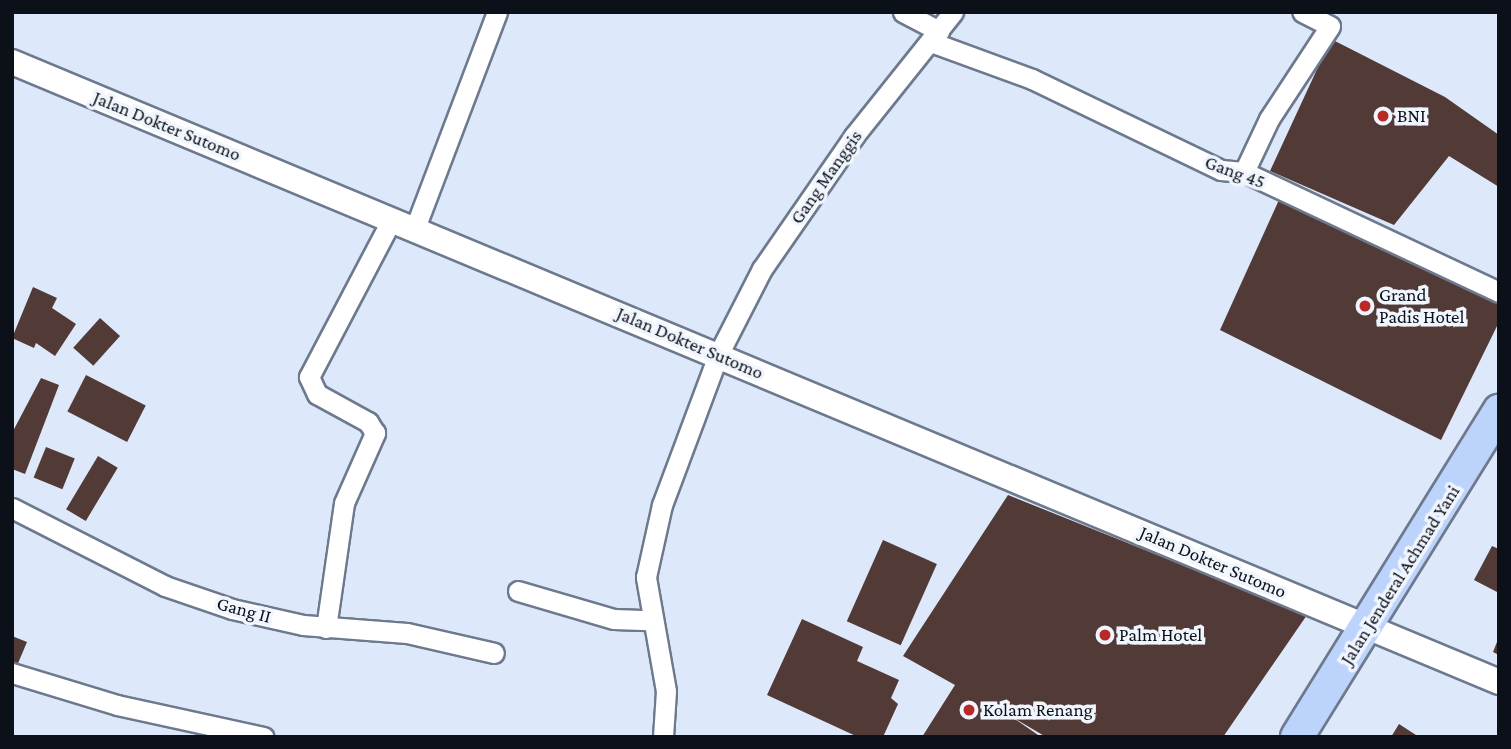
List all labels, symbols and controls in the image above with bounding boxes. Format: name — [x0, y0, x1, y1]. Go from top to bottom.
street label: Jalan Dokter Sutomo — [90, 86, 244, 166]
place label: BNI — [1397, 105, 1426, 127]
marker: BNI — [1375, 108, 1391, 124]
street label: Gang Manggis — [785, 126, 867, 228]
street label: Gang 45 — [1202, 151, 1268, 193]
place label: Grand Padis Hotel — [1379, 284, 1464, 328]
marker: Grand Padis Hotel — [1357, 298, 1373, 314]
street label: Jalan Dokter Sutomo — [613, 302, 767, 384]
street label: Jalan Jenderal Achmad Yani — [1335, 481, 1465, 669]
street label: Jalan Dokter Sutomo — [1136, 521, 1290, 603]
street label: Gang II — [214, 592, 274, 628]
place label: Palm Hotel — [1119, 624, 1202, 646]
marker: Palm Hotel — [1097, 627, 1113, 643]
place label: Kolam Renang — [983, 699, 1093, 721]
marker: Kolam Renang — [961, 702, 977, 718]

